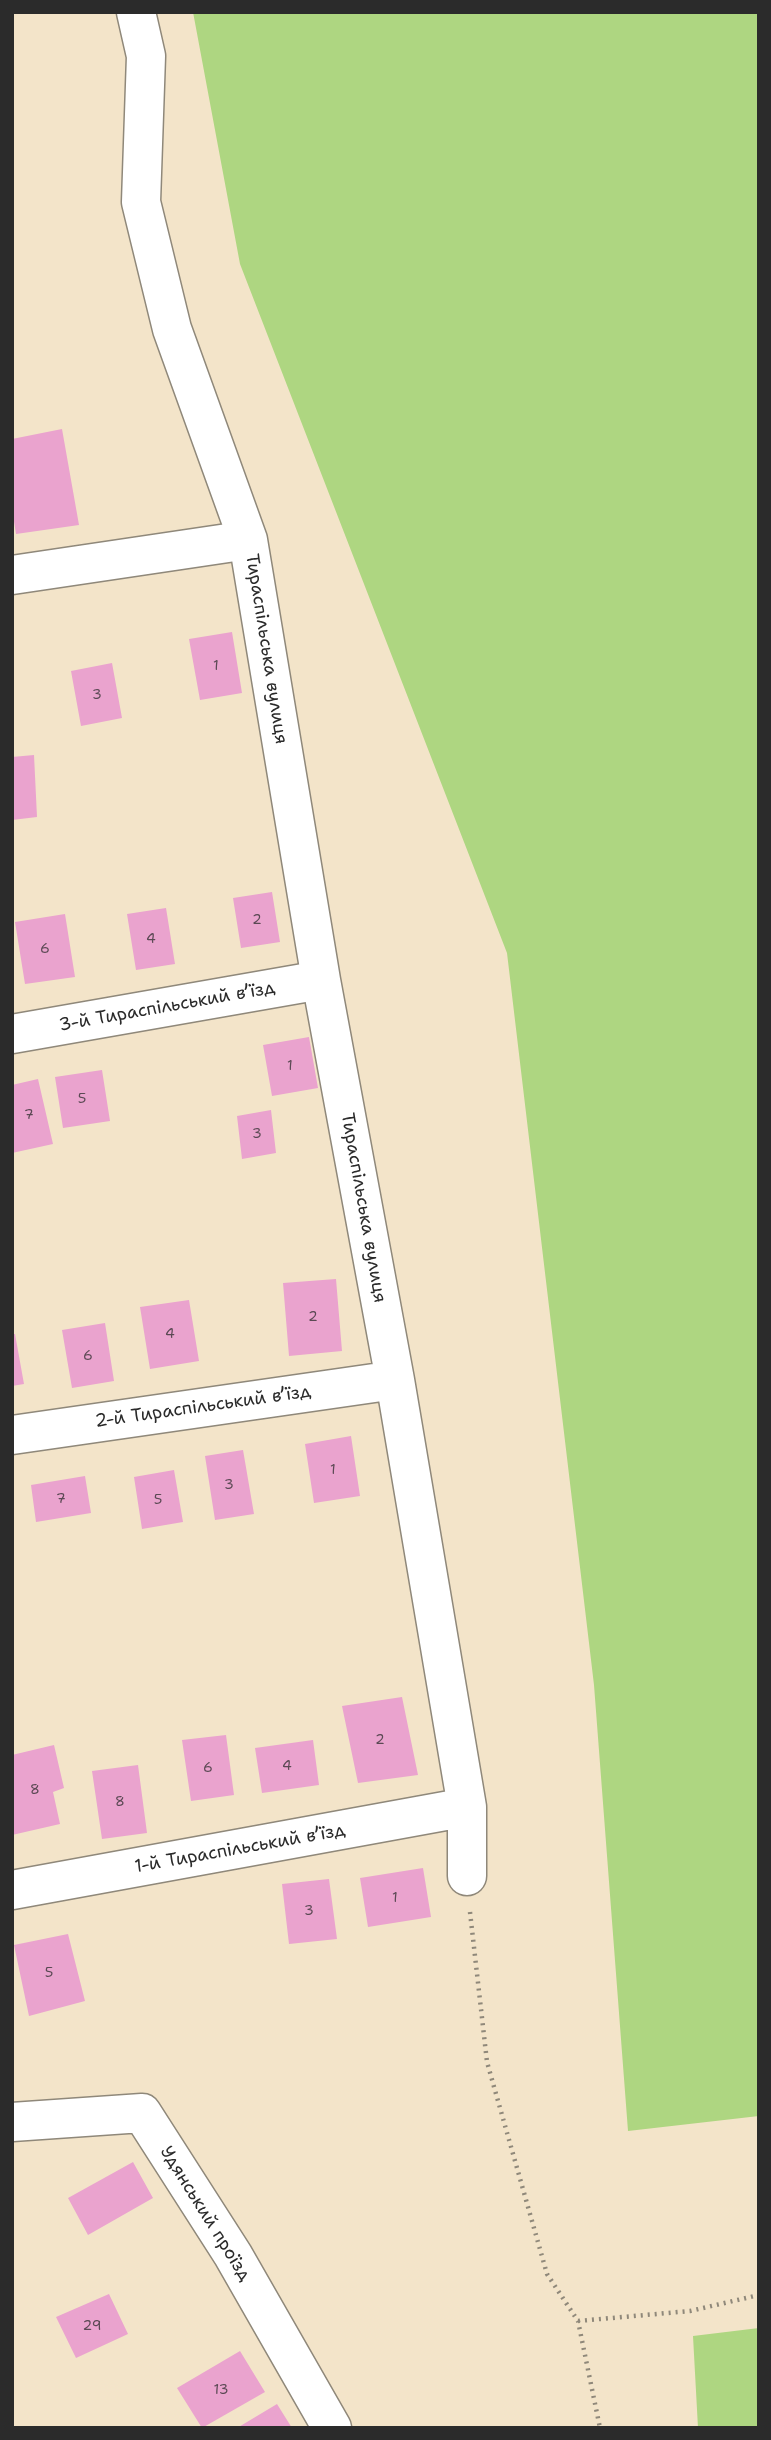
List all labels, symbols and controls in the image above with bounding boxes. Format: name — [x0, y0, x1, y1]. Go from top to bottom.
street label: Тираспільська вулиця — [240, 552, 292, 746]
house number: 1 — [213, 658, 219, 674]
house number: 3 — [92, 687, 102, 703]
house number: 2 — [252, 912, 262, 928]
house number: 4 — [146, 931, 156, 947]
house number: 6 — [40, 941, 50, 957]
street label: 3-й Тираспільський в’їзд — [57, 977, 277, 1037]
house number: 1 — [287, 1058, 293, 1074]
house number: 5 — [78, 1091, 86, 1107]
house number: 7 — [24, 1107, 34, 1123]
street label: Тираспільська вулиця — [336, 1111, 390, 1305]
house number: 3 — [252, 1126, 262, 1142]
house number: 2 — [308, 1309, 318, 1325]
house number: 4 — [165, 1326, 175, 1342]
house number: 6 — [83, 1348, 93, 1364]
street label: 2-й Тираспільський в’їзд — [94, 1381, 312, 1433]
house number: 1 — [330, 1462, 336, 1478]
house number: 3 — [224, 1477, 234, 1493]
house number: 7 — [56, 1491, 66, 1507]
house number: 5 — [154, 1492, 162, 1508]
house number: 2 — [375, 1732, 385, 1748]
house number: 4 — [282, 1758, 292, 1774]
house number: 6 — [203, 1760, 213, 1776]
house number: 8 — [30, 1782, 40, 1798]
house number: 8 — [115, 1794, 125, 1810]
street label: 1-й Тираспільський в’їзд — [133, 1820, 347, 1878]
house number: 1 — [392, 1890, 398, 1906]
house number: 3 — [304, 1903, 314, 1919]
house number: 5 — [45, 1965, 53, 1981]
street label: Удянський проїзд — [155, 2143, 255, 2285]
house number: 29 — [83, 2318, 101, 2334]
house number: 13 — [214, 2382, 228, 2398]

